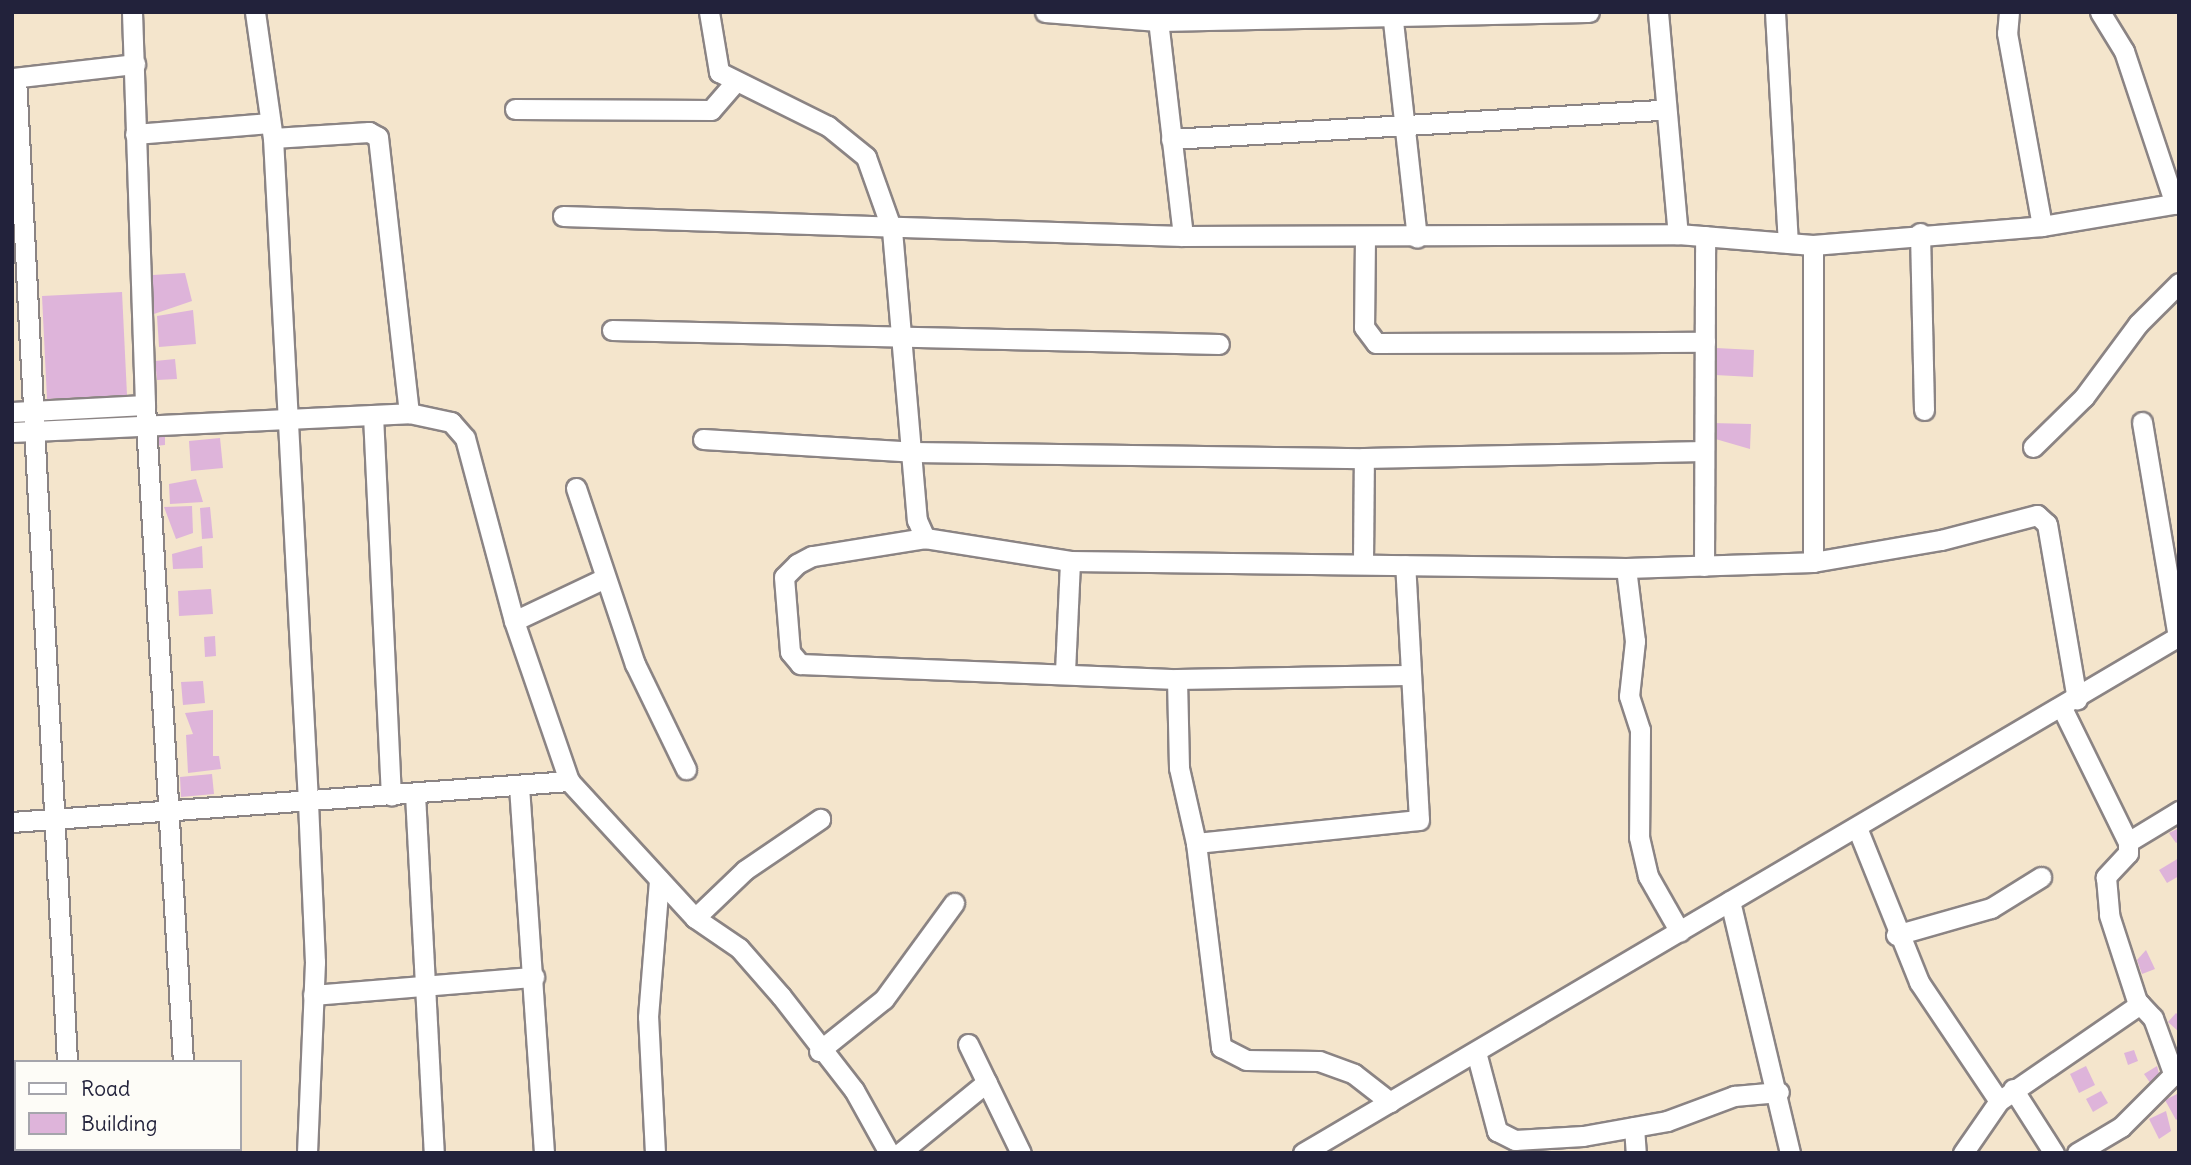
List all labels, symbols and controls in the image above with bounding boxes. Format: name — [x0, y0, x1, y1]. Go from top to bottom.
legend — [14, 1060, 242, 1151]
text: Road — [81, 1075, 130, 1102]
text: Building — [81, 1110, 157, 1137]

